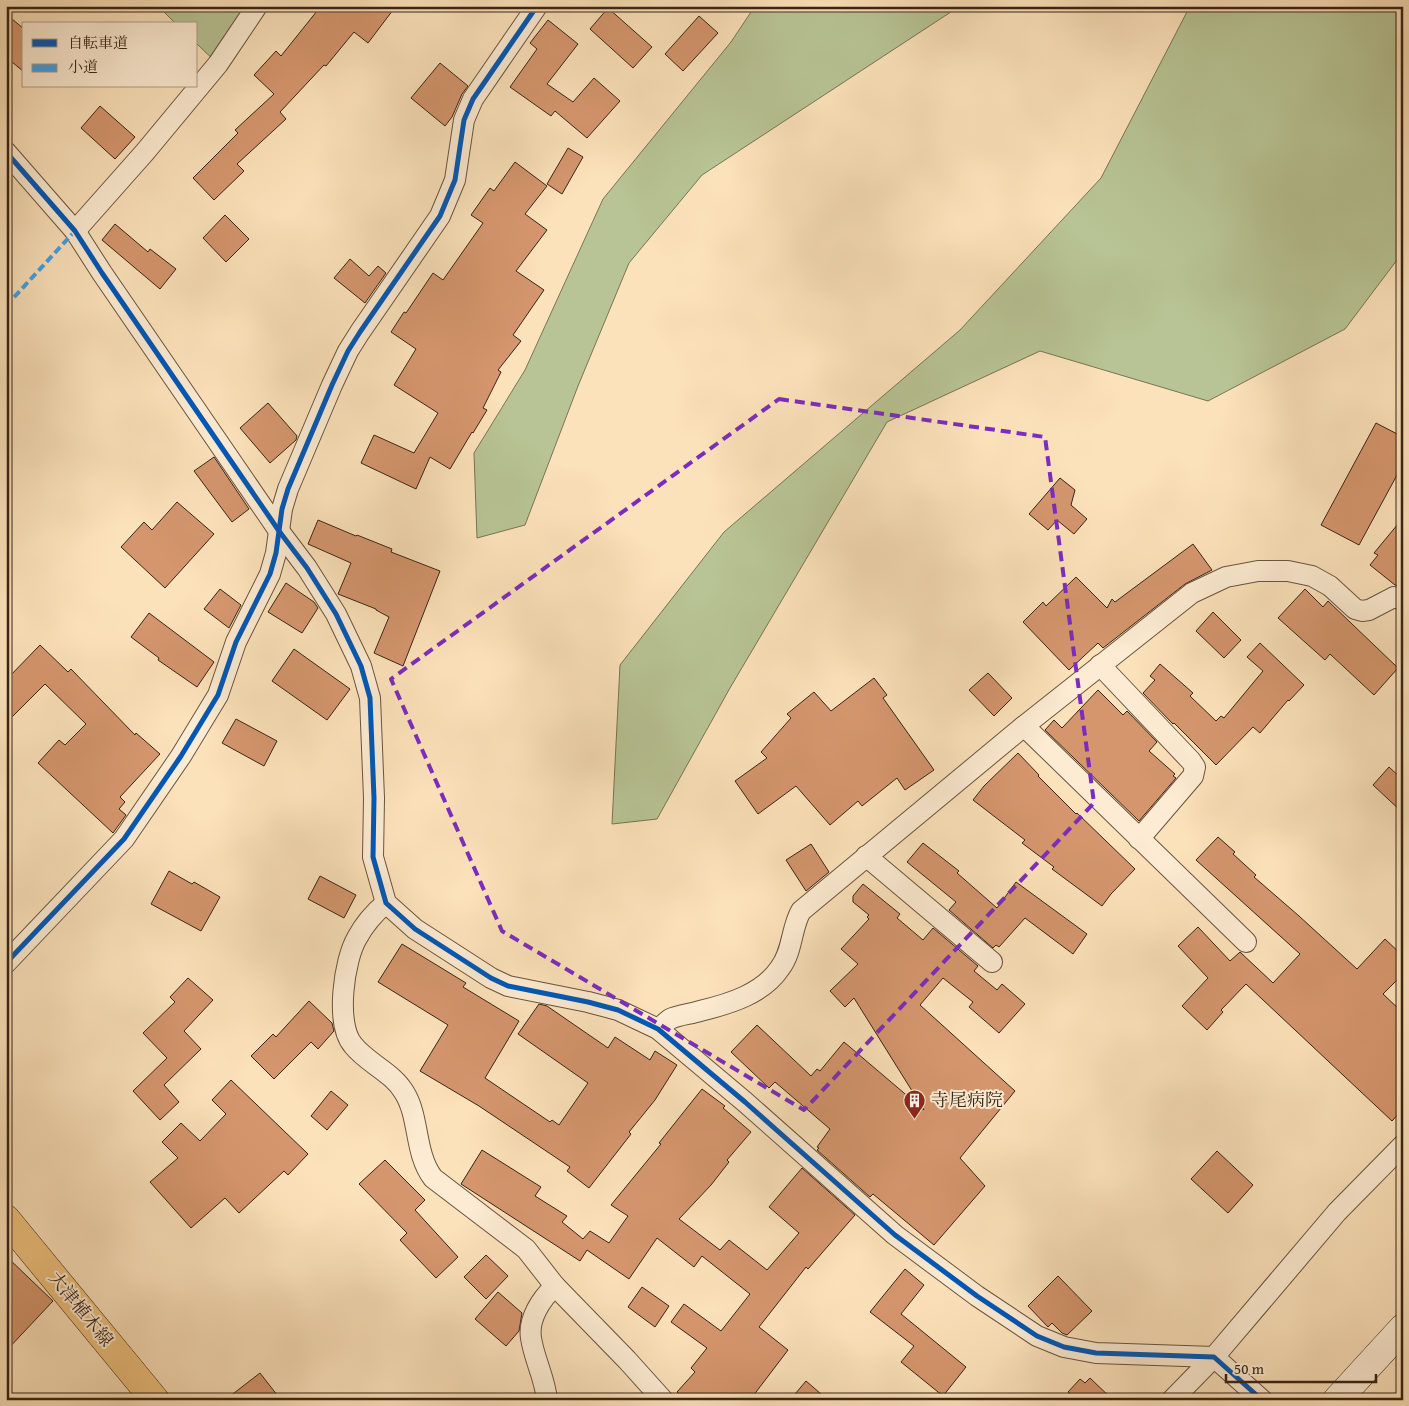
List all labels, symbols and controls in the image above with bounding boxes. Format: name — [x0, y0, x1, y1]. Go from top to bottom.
legend — [22, 22, 198, 88]
text: 自転車道 — [68, 32, 128, 53]
text: 小道 — [68, 56, 98, 77]
place label: 寺尾病院 — [931, 1086, 1003, 1113]
building icon: 寺尾病院 — [903, 1088, 927, 1119]
street label: 大津植木線 — [43, 1265, 120, 1352]
scale bar — [1226, 1351, 1376, 1383]
text: 50 m — [1234, 1358, 1265, 1379]

